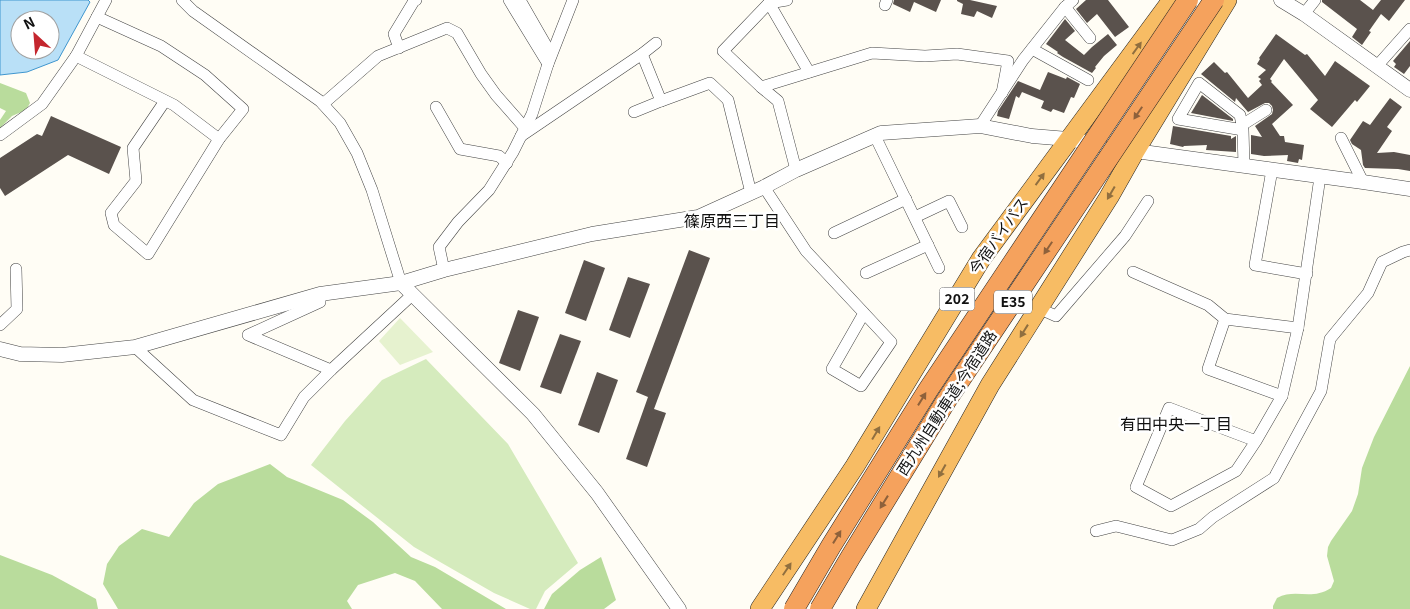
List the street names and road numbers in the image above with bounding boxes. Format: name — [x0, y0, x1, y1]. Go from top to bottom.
street label: 今宿バイパス — [963, 192, 1032, 278]
road number: 202 — [940, 288, 974, 310]
road number: E35 — [994, 290, 1032, 314]
street label: 西九州自動車道;今宿道路 — [891, 326, 1001, 479]

